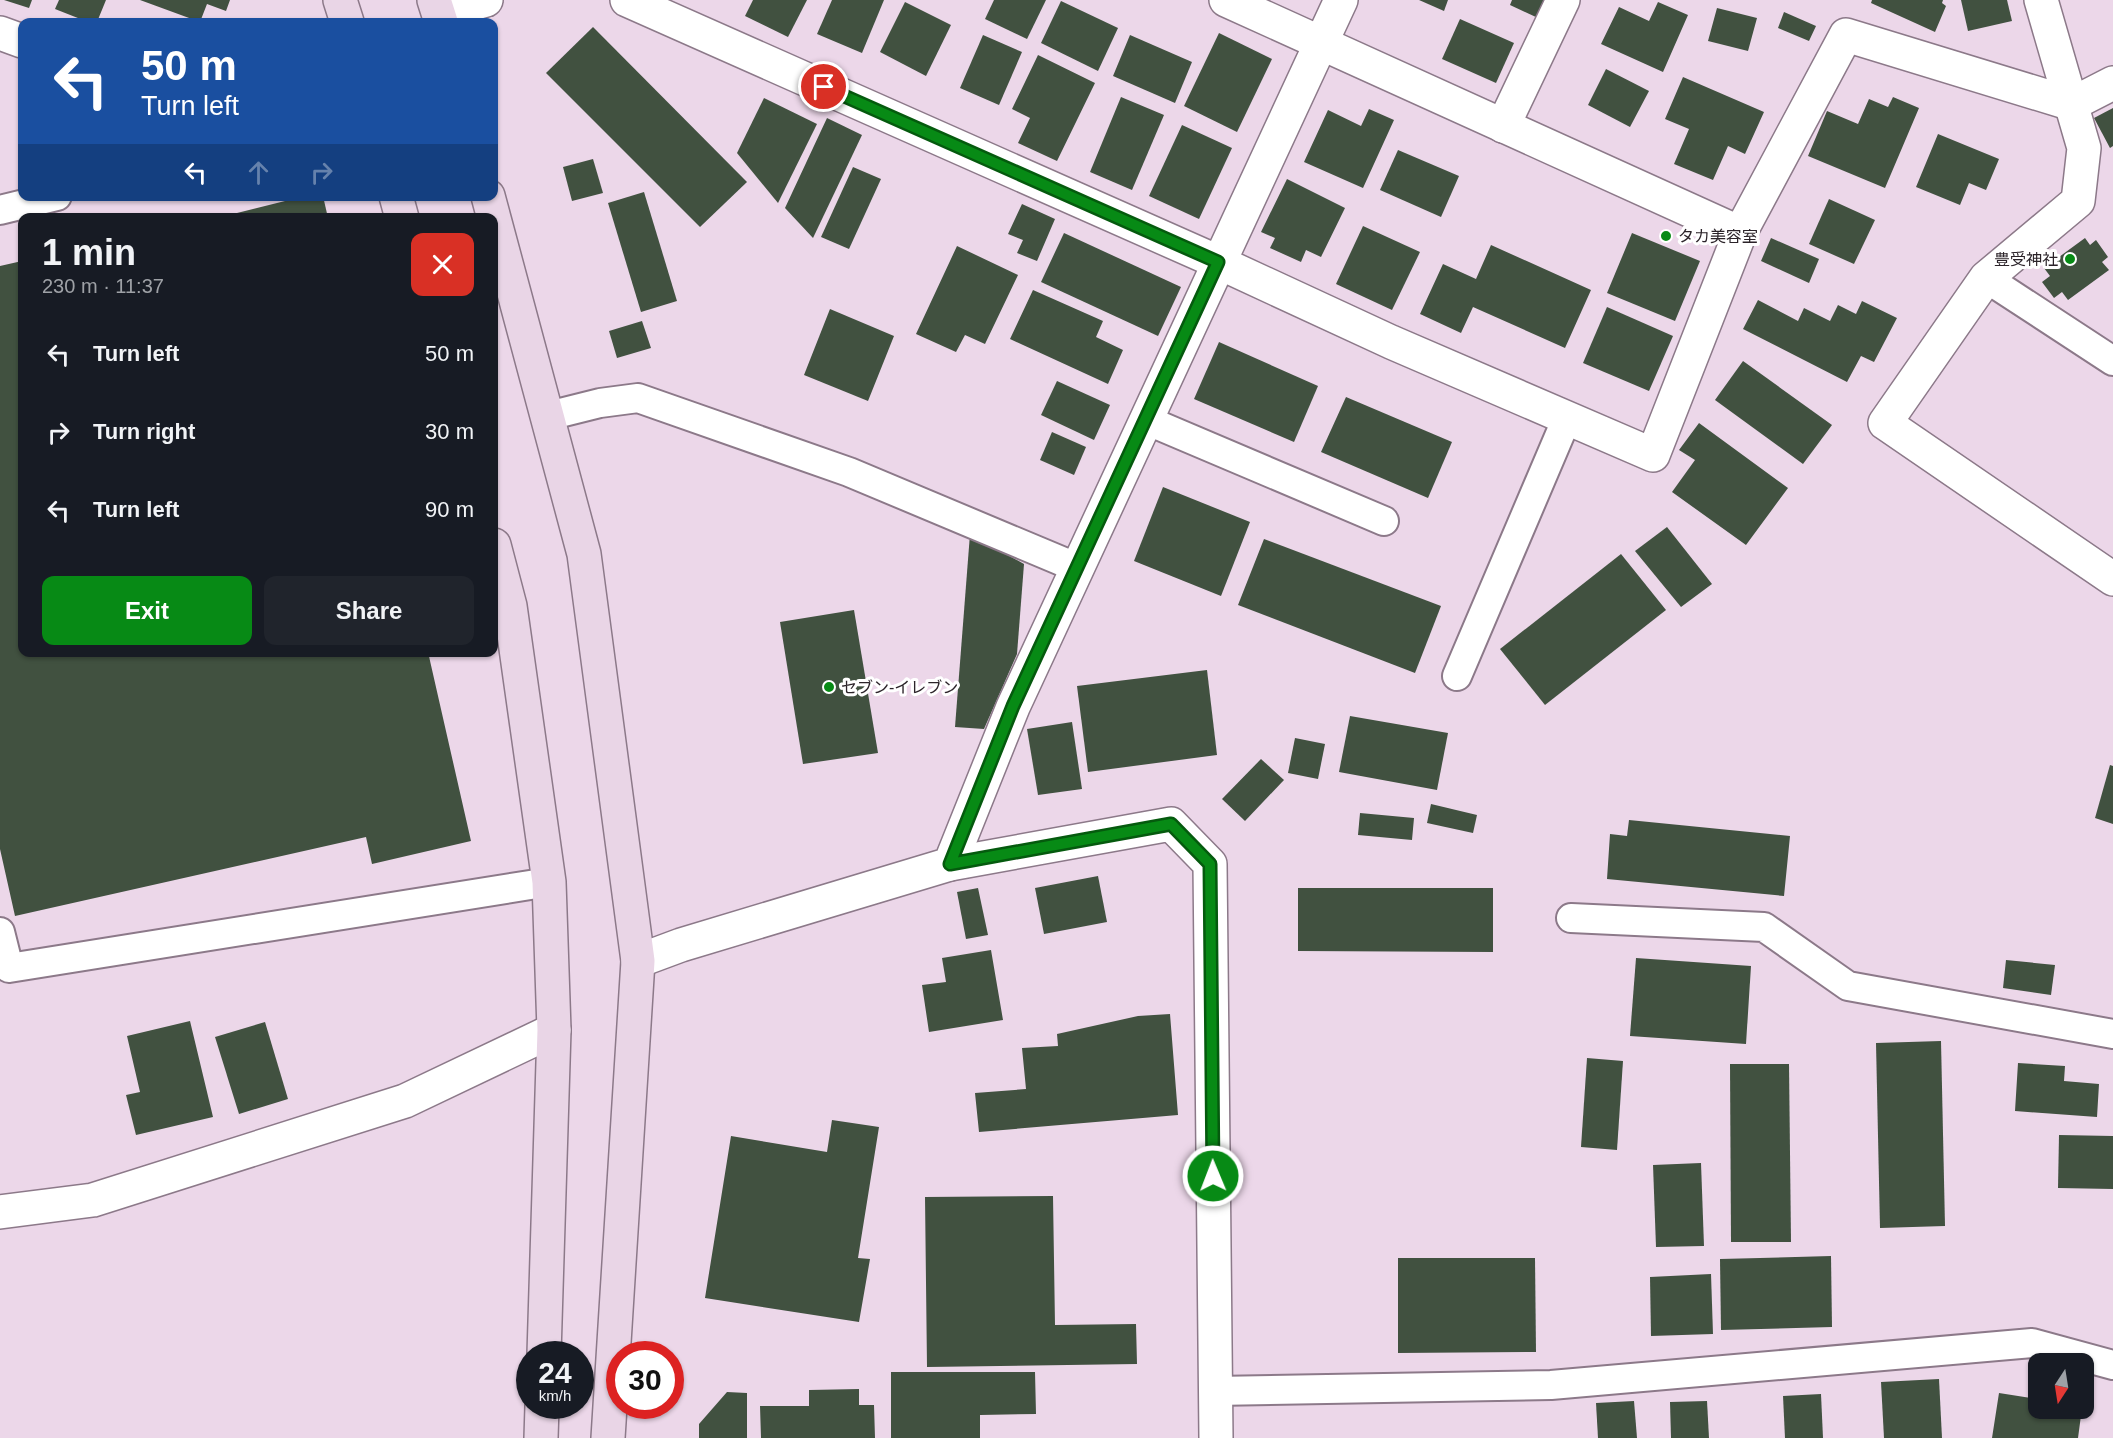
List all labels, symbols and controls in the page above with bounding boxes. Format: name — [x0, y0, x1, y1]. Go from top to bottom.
icon: left — [42, 42, 120, 120]
text: 50 m — [141, 42, 237, 89]
pin — [798, 61, 849, 112]
icon: arrive — [807, 70, 840, 103]
text: Turn left — [141, 91, 239, 121]
icon: left — [179, 156, 212, 189]
icon: ahead — [242, 156, 275, 189]
icon: right — [305, 156, 338, 189]
place label: タカ美容室 — [1678, 228, 1758, 245]
marker: タカ美容室 — [1659, 229, 1673, 243]
text: 1 min — [42, 232, 136, 273]
button: close — [411, 233, 474, 296]
place label: 豊受神社 — [1994, 250, 2058, 268]
marker: 豊受神社 — [2063, 252, 2077, 266]
text: 230 m · 11:37 — [42, 275, 164, 297]
icon: left — [42, 338, 75, 371]
text: Turn left — [93, 341, 179, 366]
text: 50 m — [425, 341, 474, 366]
icon: right — [42, 416, 75, 449]
text: Turn right — [93, 419, 195, 444]
text: 30 m — [425, 419, 474, 444]
icon: left — [42, 494, 75, 527]
text: Turn left — [93, 497, 179, 522]
text: 90 m — [425, 497, 474, 522]
button: Exit — [42, 576, 252, 645]
button: Share — [264, 576, 474, 645]
place label: セブン-イレブン — [841, 679, 958, 696]
marker: セブン-イレブン — [822, 680, 836, 694]
position arrow — [1181, 1144, 1245, 1208]
speed limit sign: 30 — [606, 1341, 684, 1419]
north arrow — [2028, 1353, 2094, 1419]
map controls — [2028, 1353, 2094, 1419]
text: 24 — [538, 1356, 572, 1389]
text: km/h — [539, 1387, 571, 1404]

